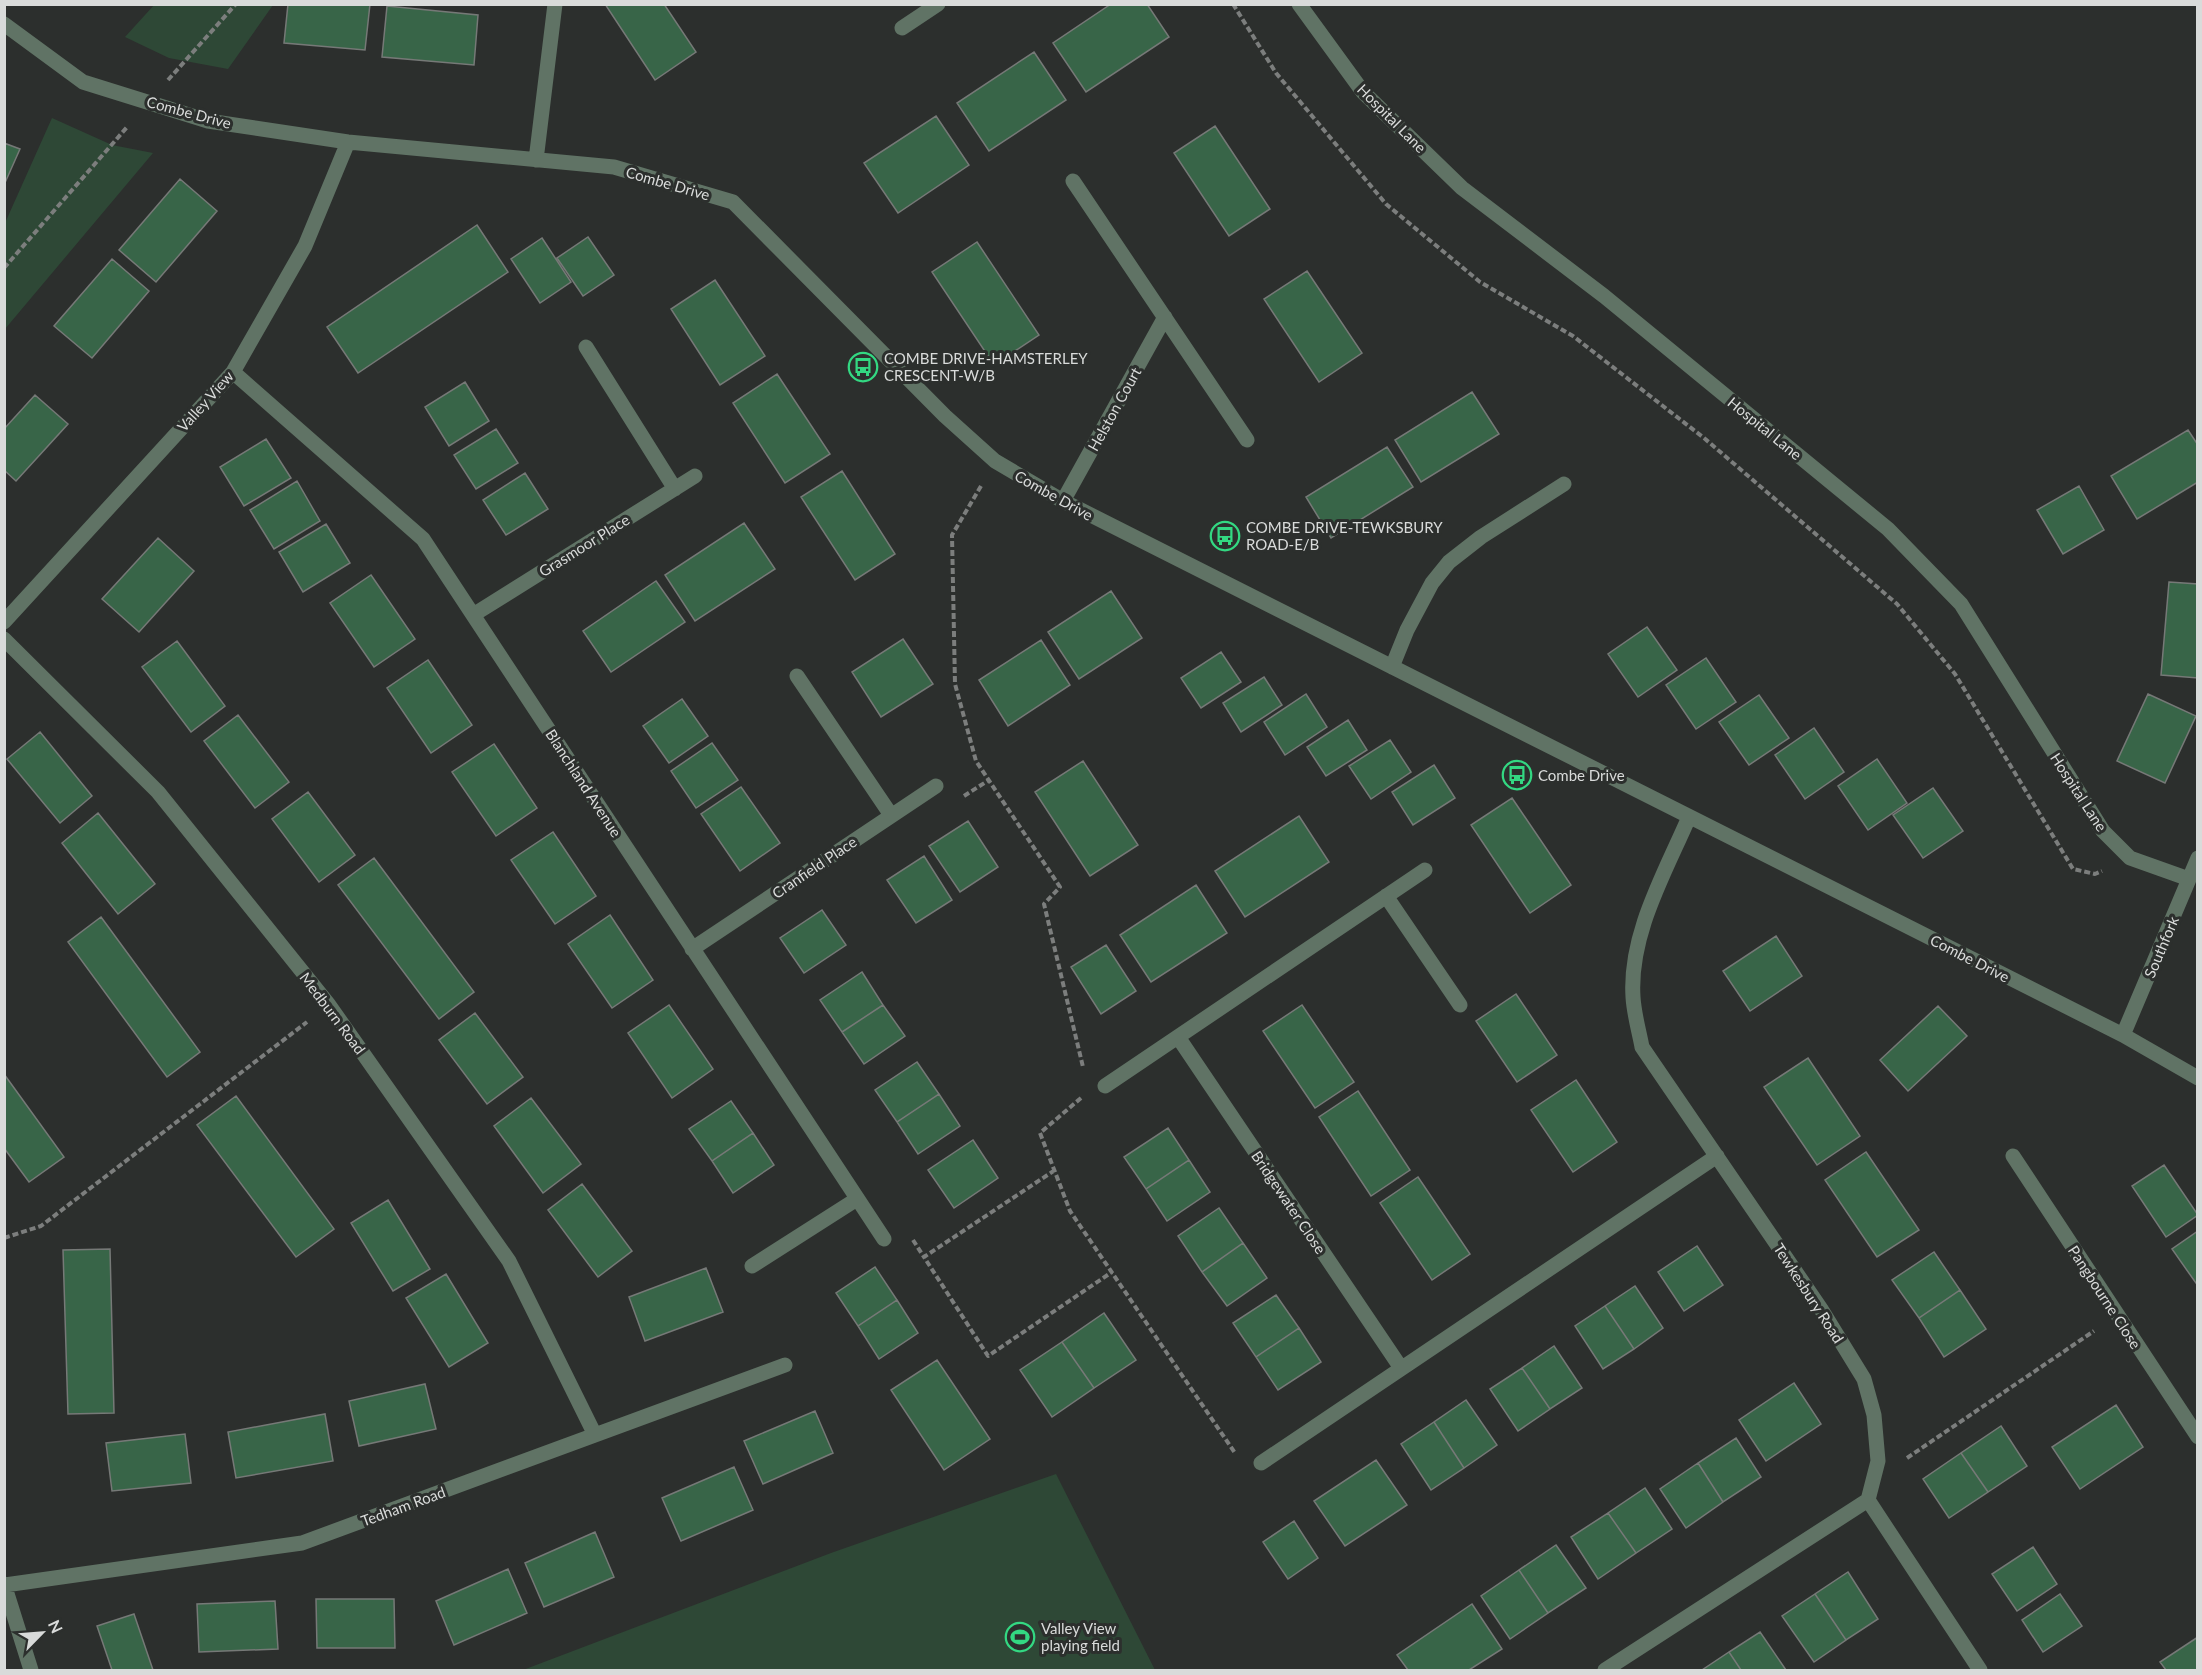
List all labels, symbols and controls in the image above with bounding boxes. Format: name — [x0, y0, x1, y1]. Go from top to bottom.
street label: Hospital Lane — [1354, 80, 1430, 156]
street label: Combe Drive — [145, 92, 233, 132]
street label: Combe Drive — [624, 162, 712, 204]
place label: COMBE DRIVE-HAMSTERLEY CRESCENT-W/B — [884, 349, 1088, 384]
bus stop icon: COMBE DRIVE-HAMSTERLEY CRESCENT-W/B — [847, 351, 879, 383]
street label: Helston Court — [1084, 364, 1145, 454]
street label: Valley View — [173, 367, 237, 435]
street label: Hospital Lane — [1724, 393, 1806, 463]
street label: Combe Drive — [1012, 466, 1096, 524]
street label: Grasmoor Place — [535, 510, 633, 580]
place label: COMBE DRIVE-TEWKSBURY ROAD-E/B — [1246, 518, 1443, 553]
bus stop icon: COMBE DRIVE-TEWKSBURY ROAD-E/B — [1209, 520, 1241, 552]
street label: Blanchland Avenue — [542, 726, 626, 840]
street label: Hospital Lane — [2047, 749, 2111, 835]
bus stop icon: Combe Drive — [1501, 759, 1533, 791]
place label: Combe Drive — [1538, 766, 1625, 784]
street label: Cranfield Place — [768, 832, 860, 902]
street label: Southfork — [2140, 913, 2182, 981]
street label: Combe Drive — [1927, 930, 2013, 986]
street label: Medburn Road — [296, 969, 370, 1057]
street label: Bridgewater Close — [1248, 1147, 1330, 1257]
street label: Tewkesbury Road — [1770, 1240, 1848, 1346]
street label: Pangbourne Close — [2065, 1242, 2145, 1352]
street label: Tedham Road — [358, 1482, 448, 1530]
north arrow — [12, 1603, 72, 1663]
text: N — [45, 1617, 67, 1636]
place label: Valley View playing field — [1041, 1619, 1120, 1654]
sports icon: Valley View playing field — [1004, 1621, 1036, 1653]

